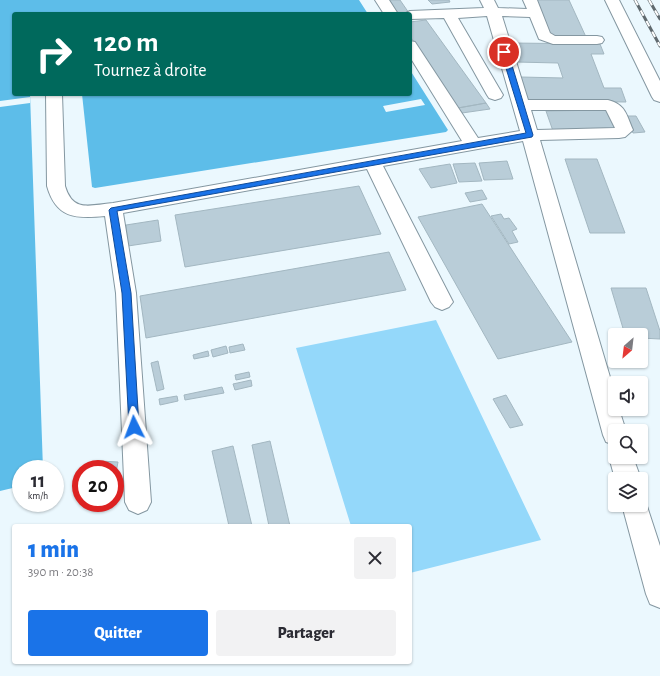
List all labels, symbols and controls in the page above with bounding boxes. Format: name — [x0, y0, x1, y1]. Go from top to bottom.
icon: right — [28, 28, 80, 80]
text: 120 m — [94, 29, 159, 57]
pin — [487, 35, 521, 69]
icon: arrive — [493, 41, 515, 63]
text: Tournez à droite — [94, 62, 207, 80]
north arrow — [608, 328, 648, 368]
map controls — [608, 328, 648, 512]
button: sound — [608, 376, 648, 416]
position arrow — [113, 406, 155, 448]
button: search — [608, 424, 648, 464]
speed limit sign: 20 — [72, 460, 124, 512]
text: 11 — [31, 471, 45, 491]
button: layers — [608, 472, 648, 512]
text: km/h — [28, 491, 48, 501]
button: close — [354, 537, 396, 579]
text: 1 min — [28, 538, 79, 562]
text: 390 m · 20:38 — [28, 566, 93, 579]
button: Quitter — [28, 610, 208, 656]
button: Partager — [216, 610, 396, 656]

